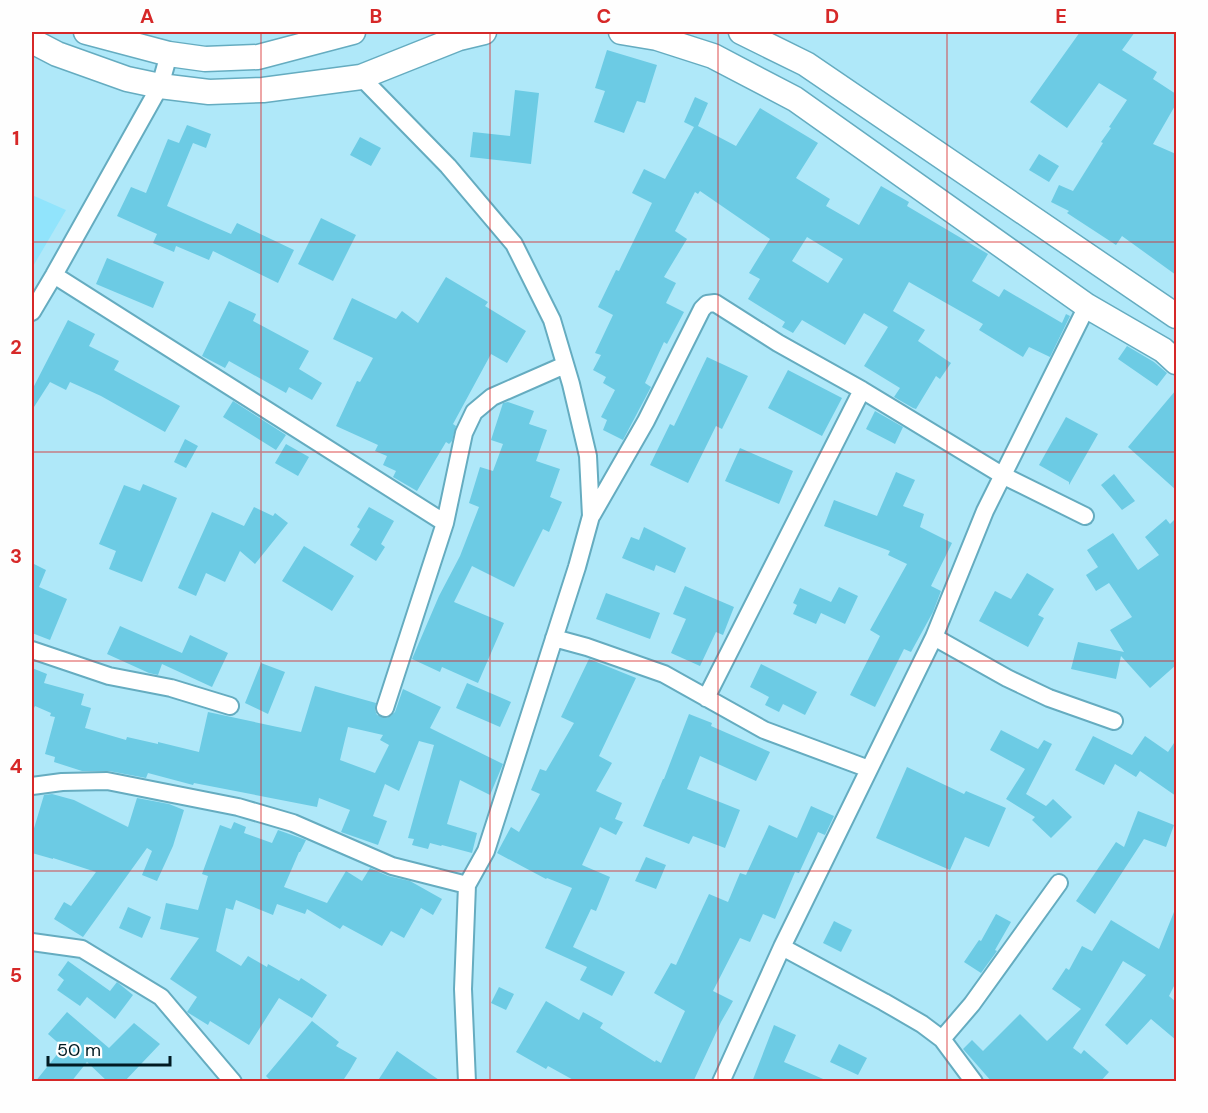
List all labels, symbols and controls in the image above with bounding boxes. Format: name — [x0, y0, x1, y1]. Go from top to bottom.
text: A — [140, 3, 154, 29]
text: B — [370, 3, 382, 29]
text: C — [597, 3, 611, 29]
text: D — [825, 3, 839, 29]
text: E — [1055, 3, 1067, 29]
text: 1 — [12, 125, 20, 151]
text: 2 — [10, 334, 22, 360]
text: 3 — [10, 543, 22, 569]
text: 4 — [10, 753, 23, 779]
text: 5 — [10, 962, 22, 988]
scale bar — [48, 1029, 170, 1067]
text: 50 m — [57, 1038, 101, 1062]

